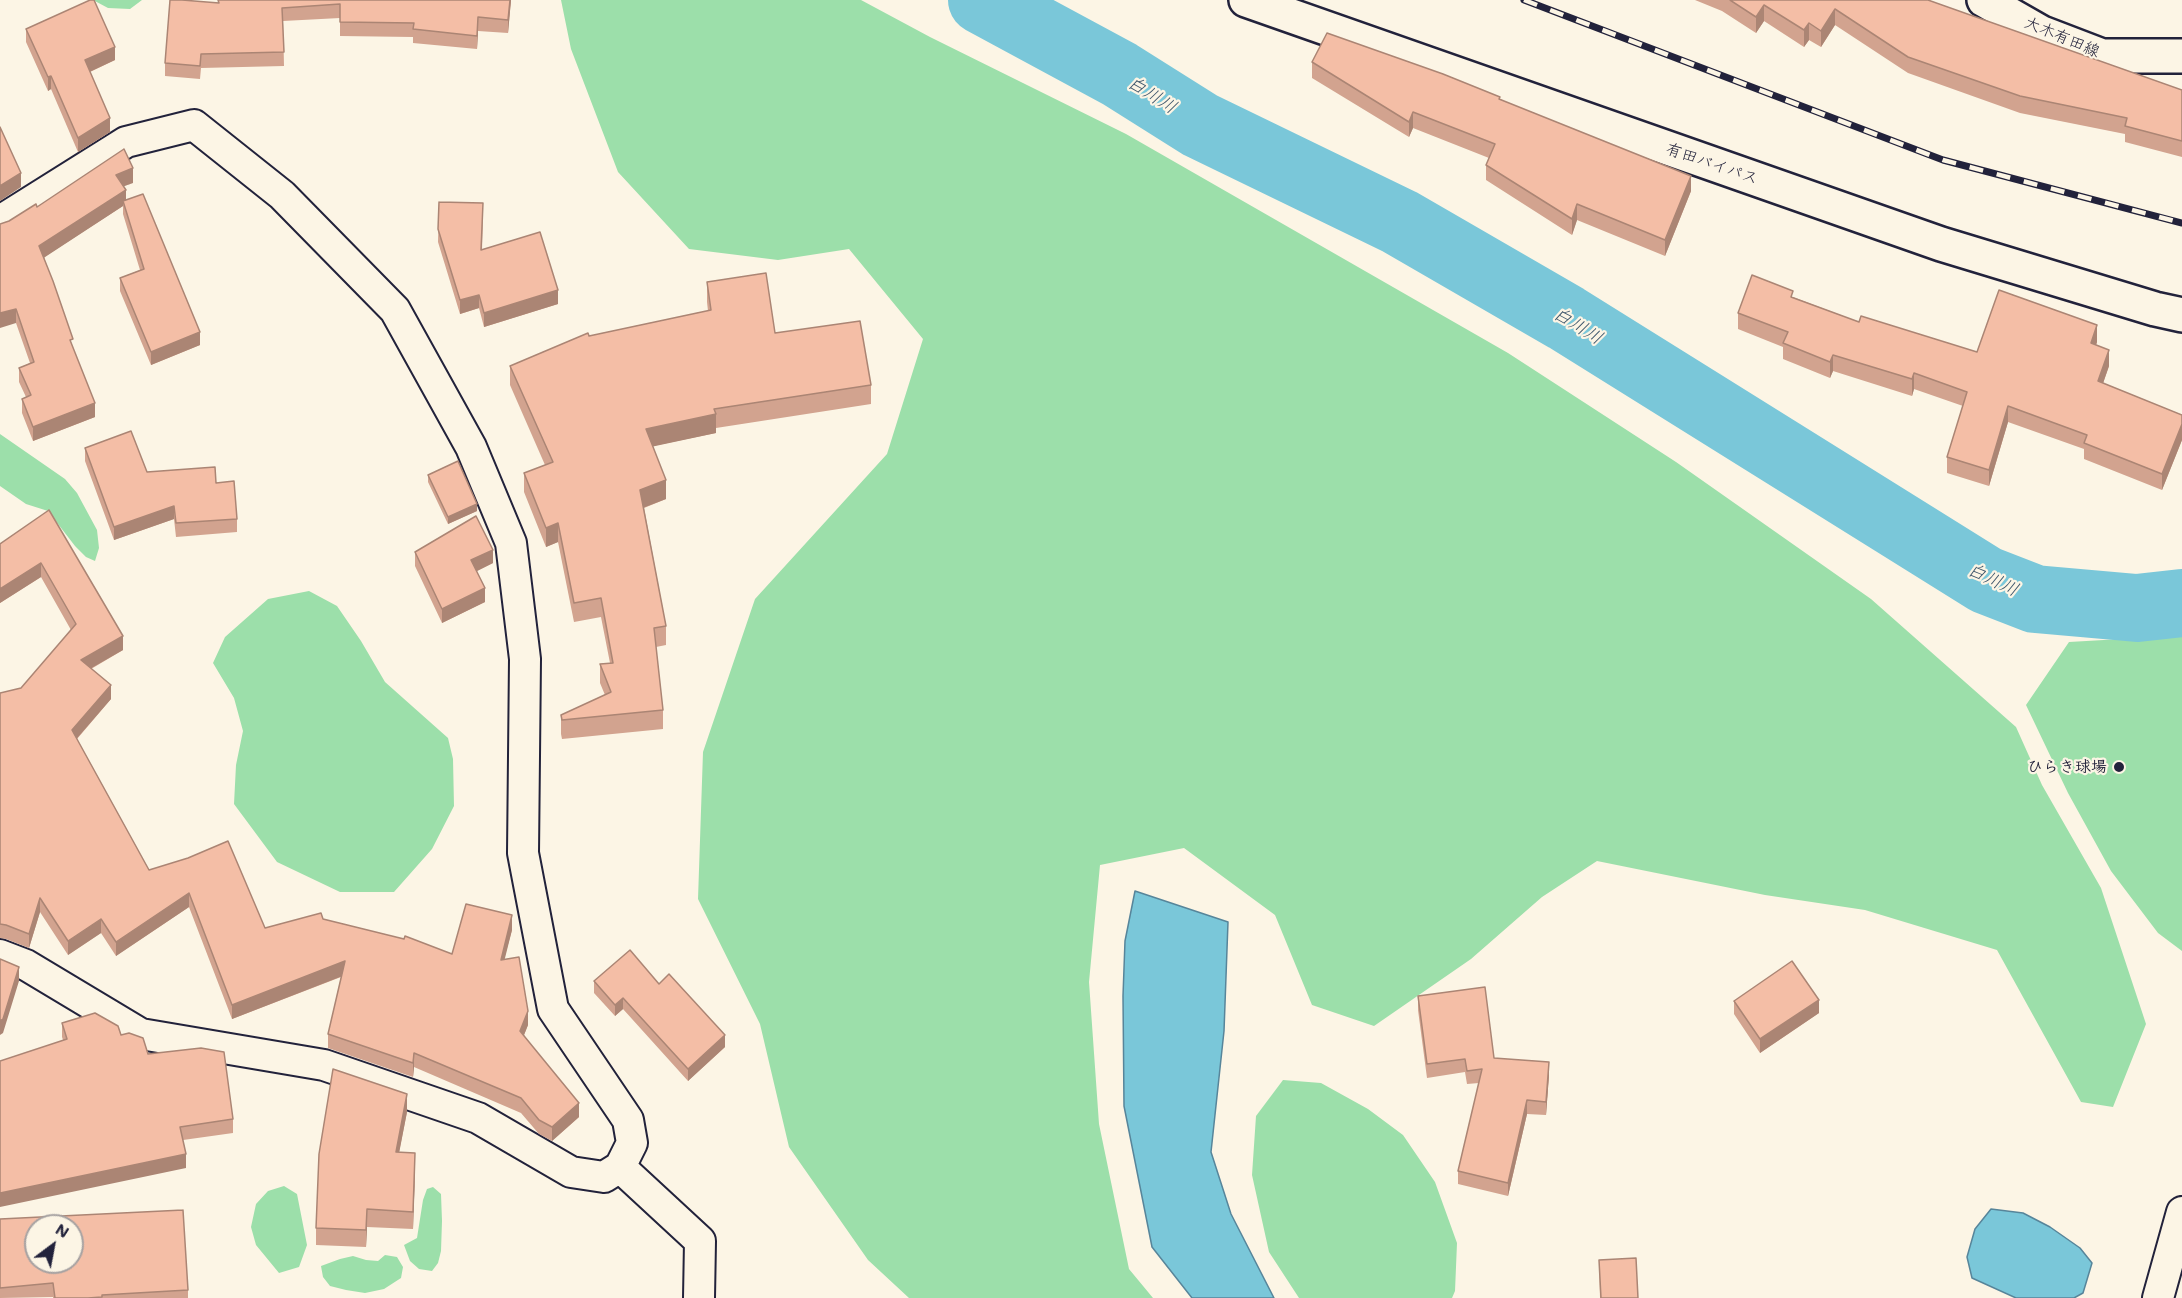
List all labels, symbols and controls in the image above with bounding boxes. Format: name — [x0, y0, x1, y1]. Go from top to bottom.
street label: 大木有田線 — [2021, 13, 2103, 61]
water label: 白川川 — [1123, 72, 1181, 118]
street label: 有田バイパス — [1663, 139, 1761, 189]
water label: 白川川 — [1549, 303, 1607, 349]
water label: 白川川 — [1964, 559, 2022, 601]
place label: ひらき球場 — [2027, 757, 2107, 777]
marker: ひらき球場 — [2112, 760, 2126, 774]
north arrow — [24, 1214, 84, 1274]
text: N — [52, 1218, 73, 1242]

